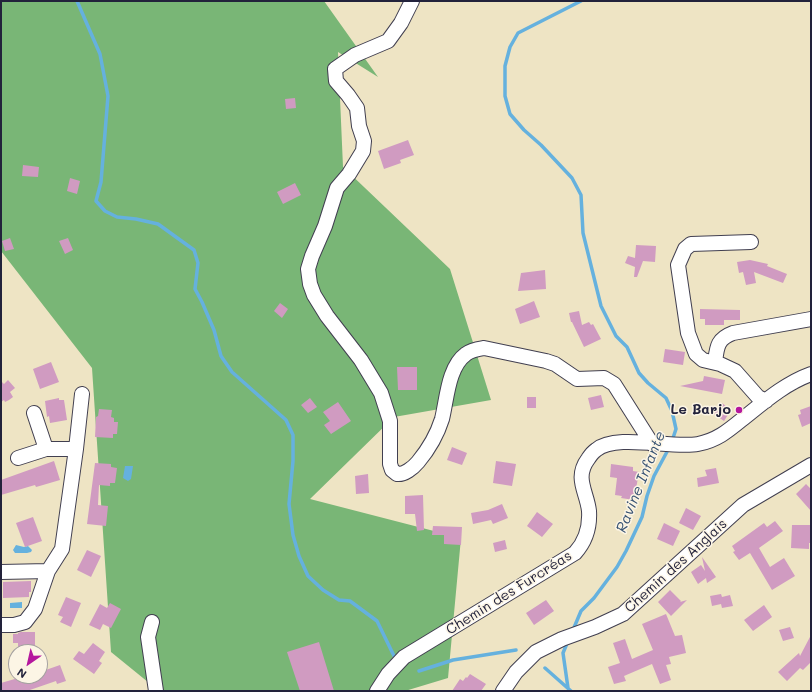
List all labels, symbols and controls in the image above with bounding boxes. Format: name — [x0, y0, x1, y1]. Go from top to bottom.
place label: Le Barjo — [670, 402, 731, 418]
marker: Le Barjo — [734, 405, 744, 415]
water label: Ravine Infante — [612, 428, 670, 536]
street label: Chemin des Anglais — [621, 516, 731, 616]
street label: Chemin des Furcréas — [443, 547, 575, 639]
north arrow — [8, 644, 48, 684]
text: N — [14, 665, 29, 682]

